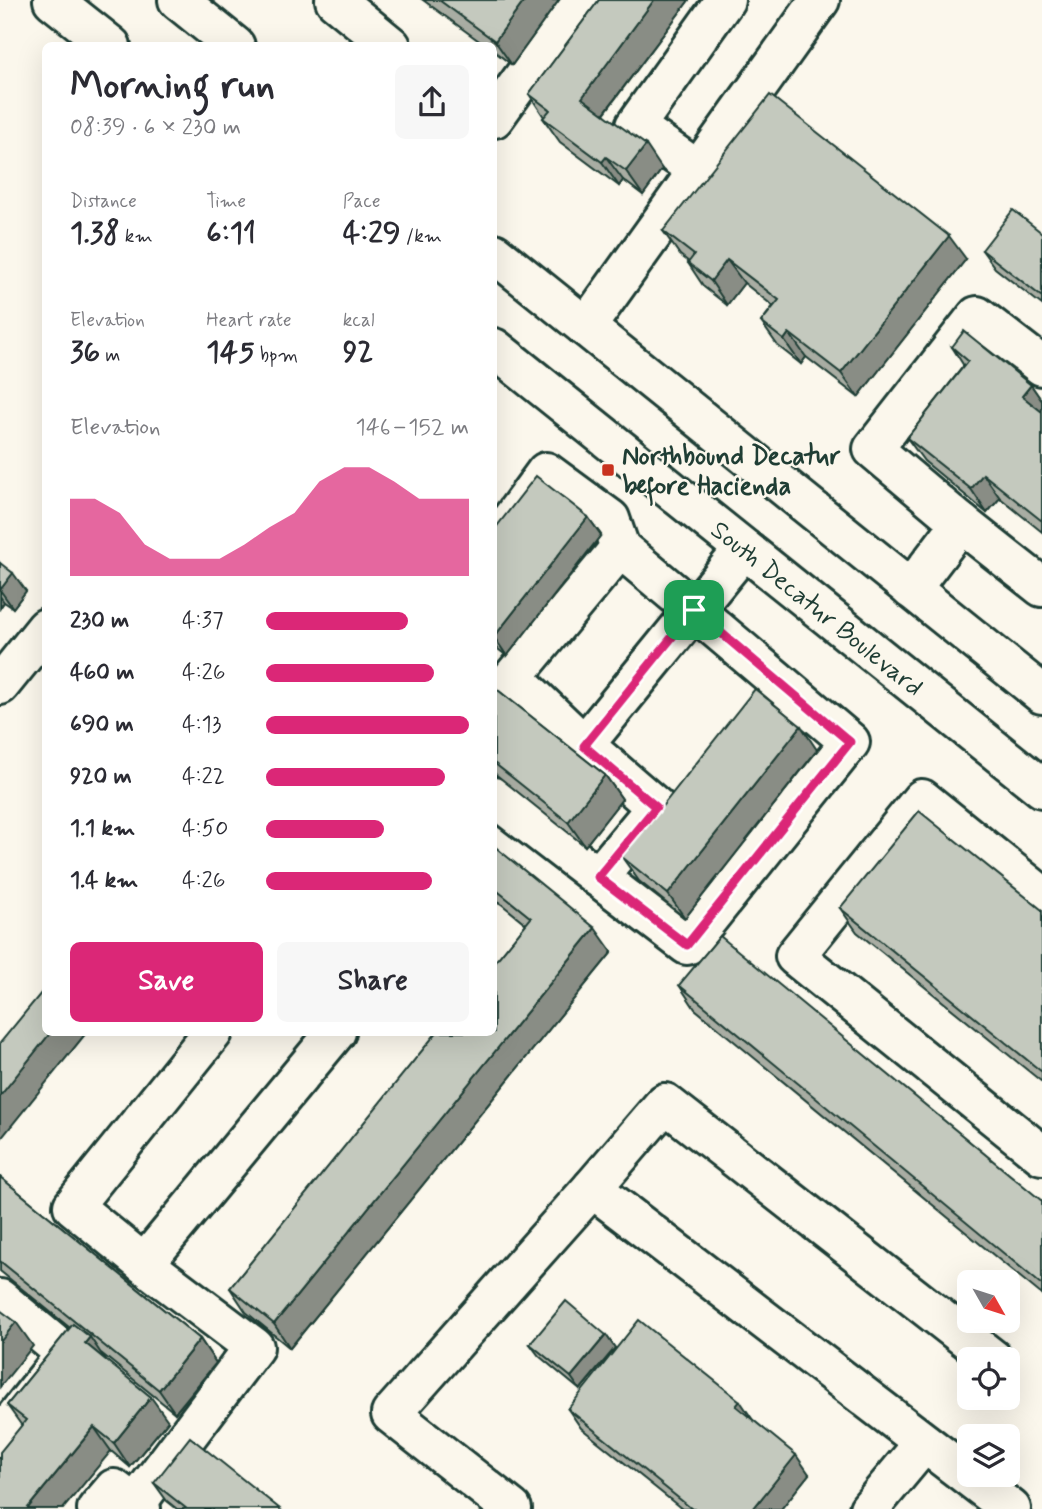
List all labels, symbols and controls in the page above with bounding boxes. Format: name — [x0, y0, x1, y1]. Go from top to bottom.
text: Morning run — [70, 62, 275, 111]
button: share — [395, 65, 469, 139]
text: 08:39 · 6 × 230 m — [70, 113, 241, 143]
text: Distance — [70, 189, 137, 214]
text: Time — [206, 189, 246, 214]
text: Pace — [343, 189, 380, 214]
text: 1.38 — [70, 214, 120, 253]
text: 6:11 — [206, 214, 256, 253]
text: 4:29 — [343, 214, 401, 253]
text: km — [120, 224, 153, 249]
text: /km — [401, 224, 442, 249]
text: Elevation — [70, 308, 145, 333]
text: Heart rate — [206, 308, 292, 333]
text: kcal — [343, 308, 375, 333]
text: 36 — [70, 333, 100, 372]
text: 145 — [206, 333, 255, 372]
text: 92 — [343, 333, 373, 372]
text: m — [100, 343, 120, 368]
text: bpm — [255, 343, 298, 368]
text: Elevation — [70, 413, 161, 443]
text: 146–152 m — [355, 413, 469, 443]
place label: Northbound Decatur before Hacienda — [622, 440, 841, 506]
marker: Northbound Decatur before Hacienda — [600, 462, 616, 478]
street label: South Decatur Boulevard — [703, 514, 930, 705]
pin — [664, 580, 724, 640]
icon: arrive — [675, 591, 713, 629]
text: 230 m — [70, 606, 129, 636]
text: 4:37 — [182, 606, 224, 636]
text: 460 m — [70, 658, 134, 688]
text: 4:26 — [182, 658, 226, 688]
text: 690 m — [70, 710, 134, 740]
text: 4:13 — [182, 710, 222, 740]
text: 920 m — [70, 762, 132, 792]
text: 4:22 — [182, 762, 225, 792]
text: 1.1 km — [70, 814, 135, 844]
text: 4:50 — [182, 814, 228, 844]
text: 1.4 km — [70, 866, 138, 896]
text: 4:26 — [182, 866, 226, 896]
button: Save — [70, 942, 263, 1022]
button: Share — [277, 942, 469, 1022]
north arrow — [957, 1270, 1020, 1334]
map controls — [957, 1270, 1020, 1487]
button: locate — [957, 1347, 1020, 1410]
button: layers — [957, 1424, 1020, 1487]

